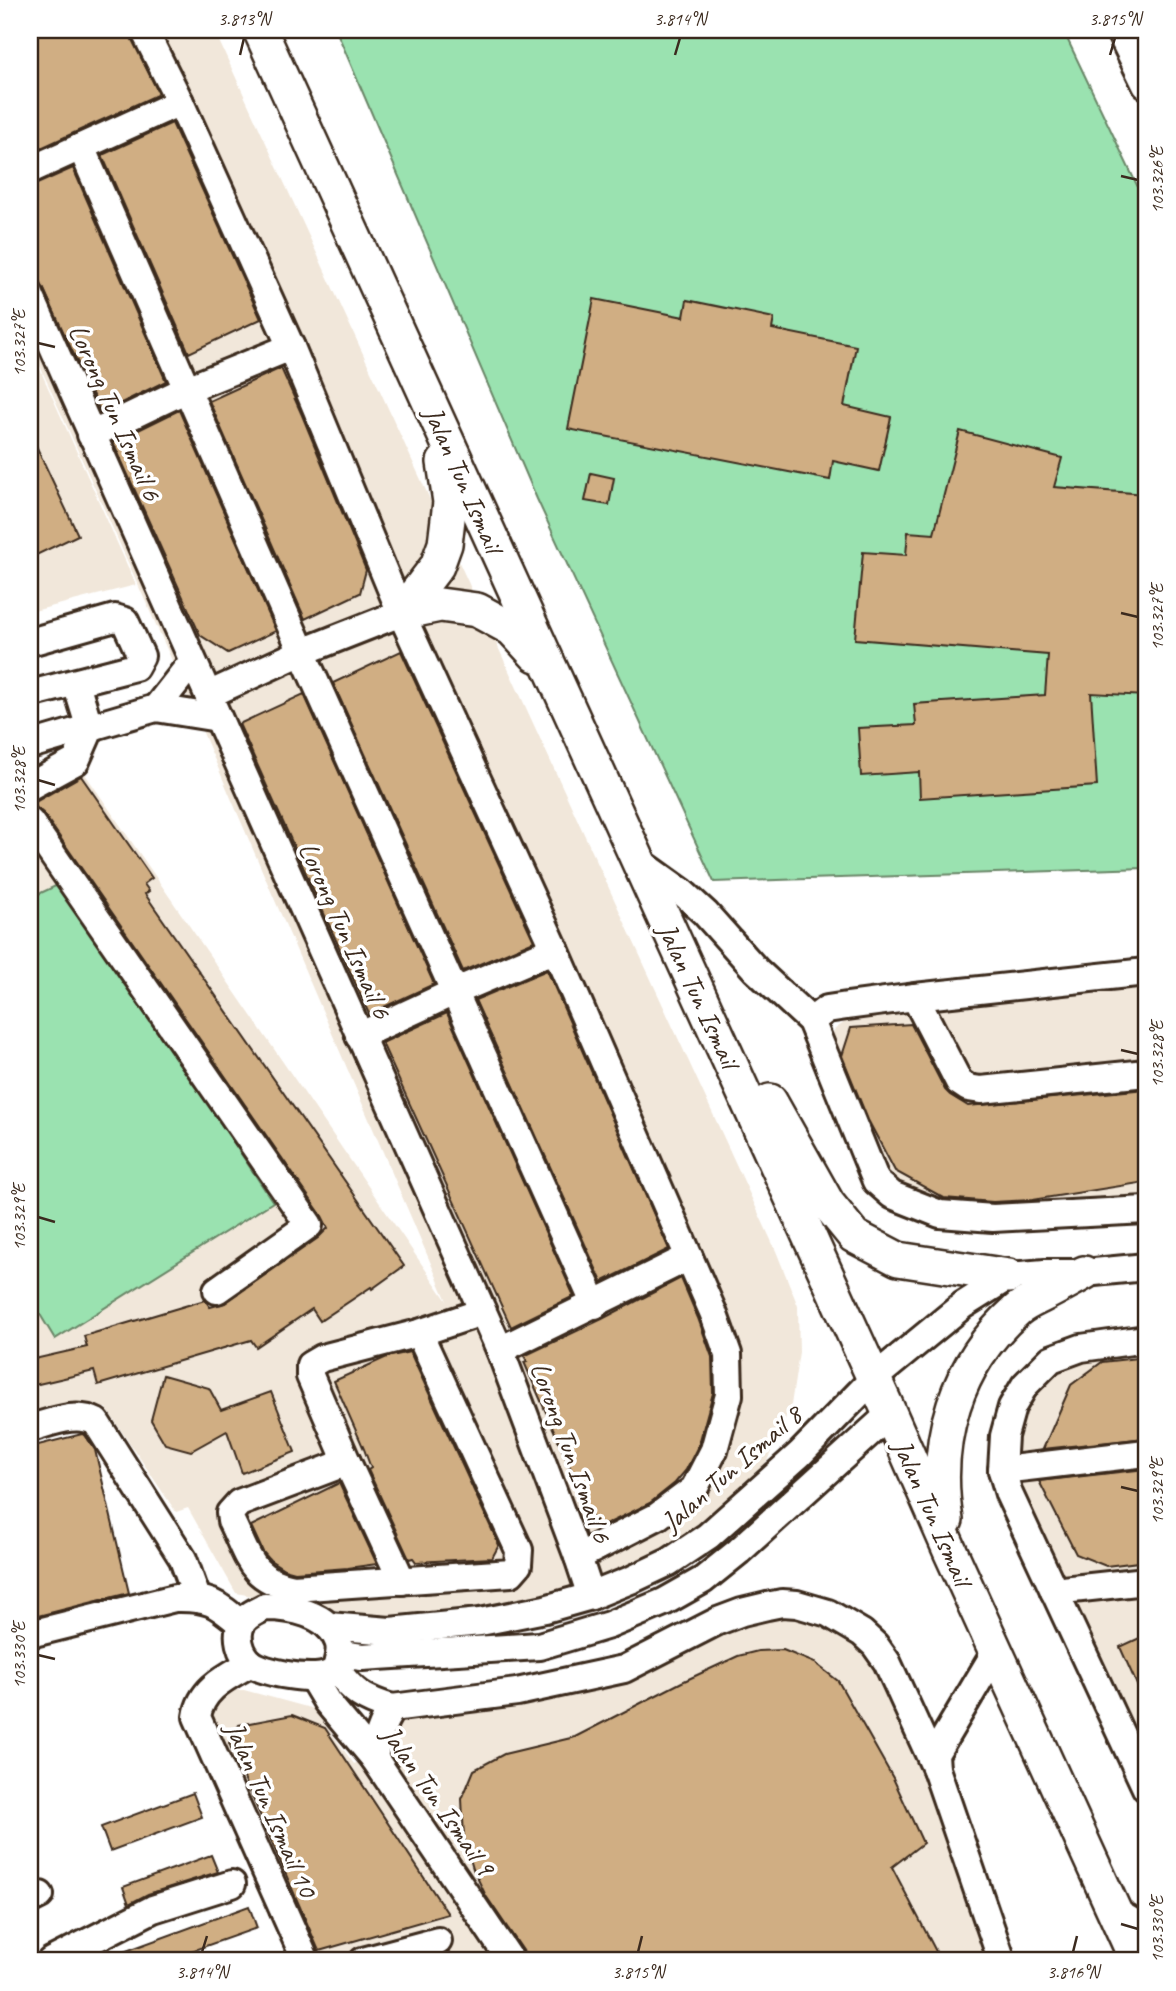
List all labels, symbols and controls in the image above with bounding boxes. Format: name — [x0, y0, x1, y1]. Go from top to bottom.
text: 3.813°N — [218, 8, 273, 30]
text: 3.814°N — [654, 8, 709, 30]
text: 3.815°N — [1089, 8, 1144, 30]
text: 103.326°E — [1146, 144, 1168, 213]
text: 103.327°E — [8, 307, 30, 376]
street label: Lorong Tun Ismail 6 — [61, 319, 171, 507]
street label: Jalan Tun Ismail — [415, 399, 513, 562]
text: 103.327°E — [1146, 581, 1168, 650]
text: 103.328°E — [8, 744, 30, 813]
street label: Lorong Tun Ismail 6 — [291, 837, 401, 1025]
street label: Jalan Tun Ismail — [649, 915, 750, 1078]
text: 103.328°E — [1146, 1018, 1168, 1087]
text: 103.329°E — [8, 1181, 30, 1250]
street label: Lorong Tun Ismail 6 — [523, 1357, 621, 1548]
street label: Jalan Tun Ismail 8 — [652, 1396, 811, 1540]
street label: Jalan Tun Ismail — [884, 1432, 982, 1595]
text: 103.329°E — [1146, 1455, 1168, 1524]
text: 103.330°E — [8, 1619, 30, 1688]
street label: Jalan Tun Ismail 10 — [217, 1714, 327, 1904]
street label: Jalan Tun Ismail 9 — [373, 1717, 505, 1884]
text: 103.330°E — [1146, 1893, 1168, 1962]
text: 3.814°N — [176, 1961, 231, 1983]
text: 3.815°N — [612, 1961, 667, 1983]
text: 3.816°N — [1047, 1961, 1102, 1983]

